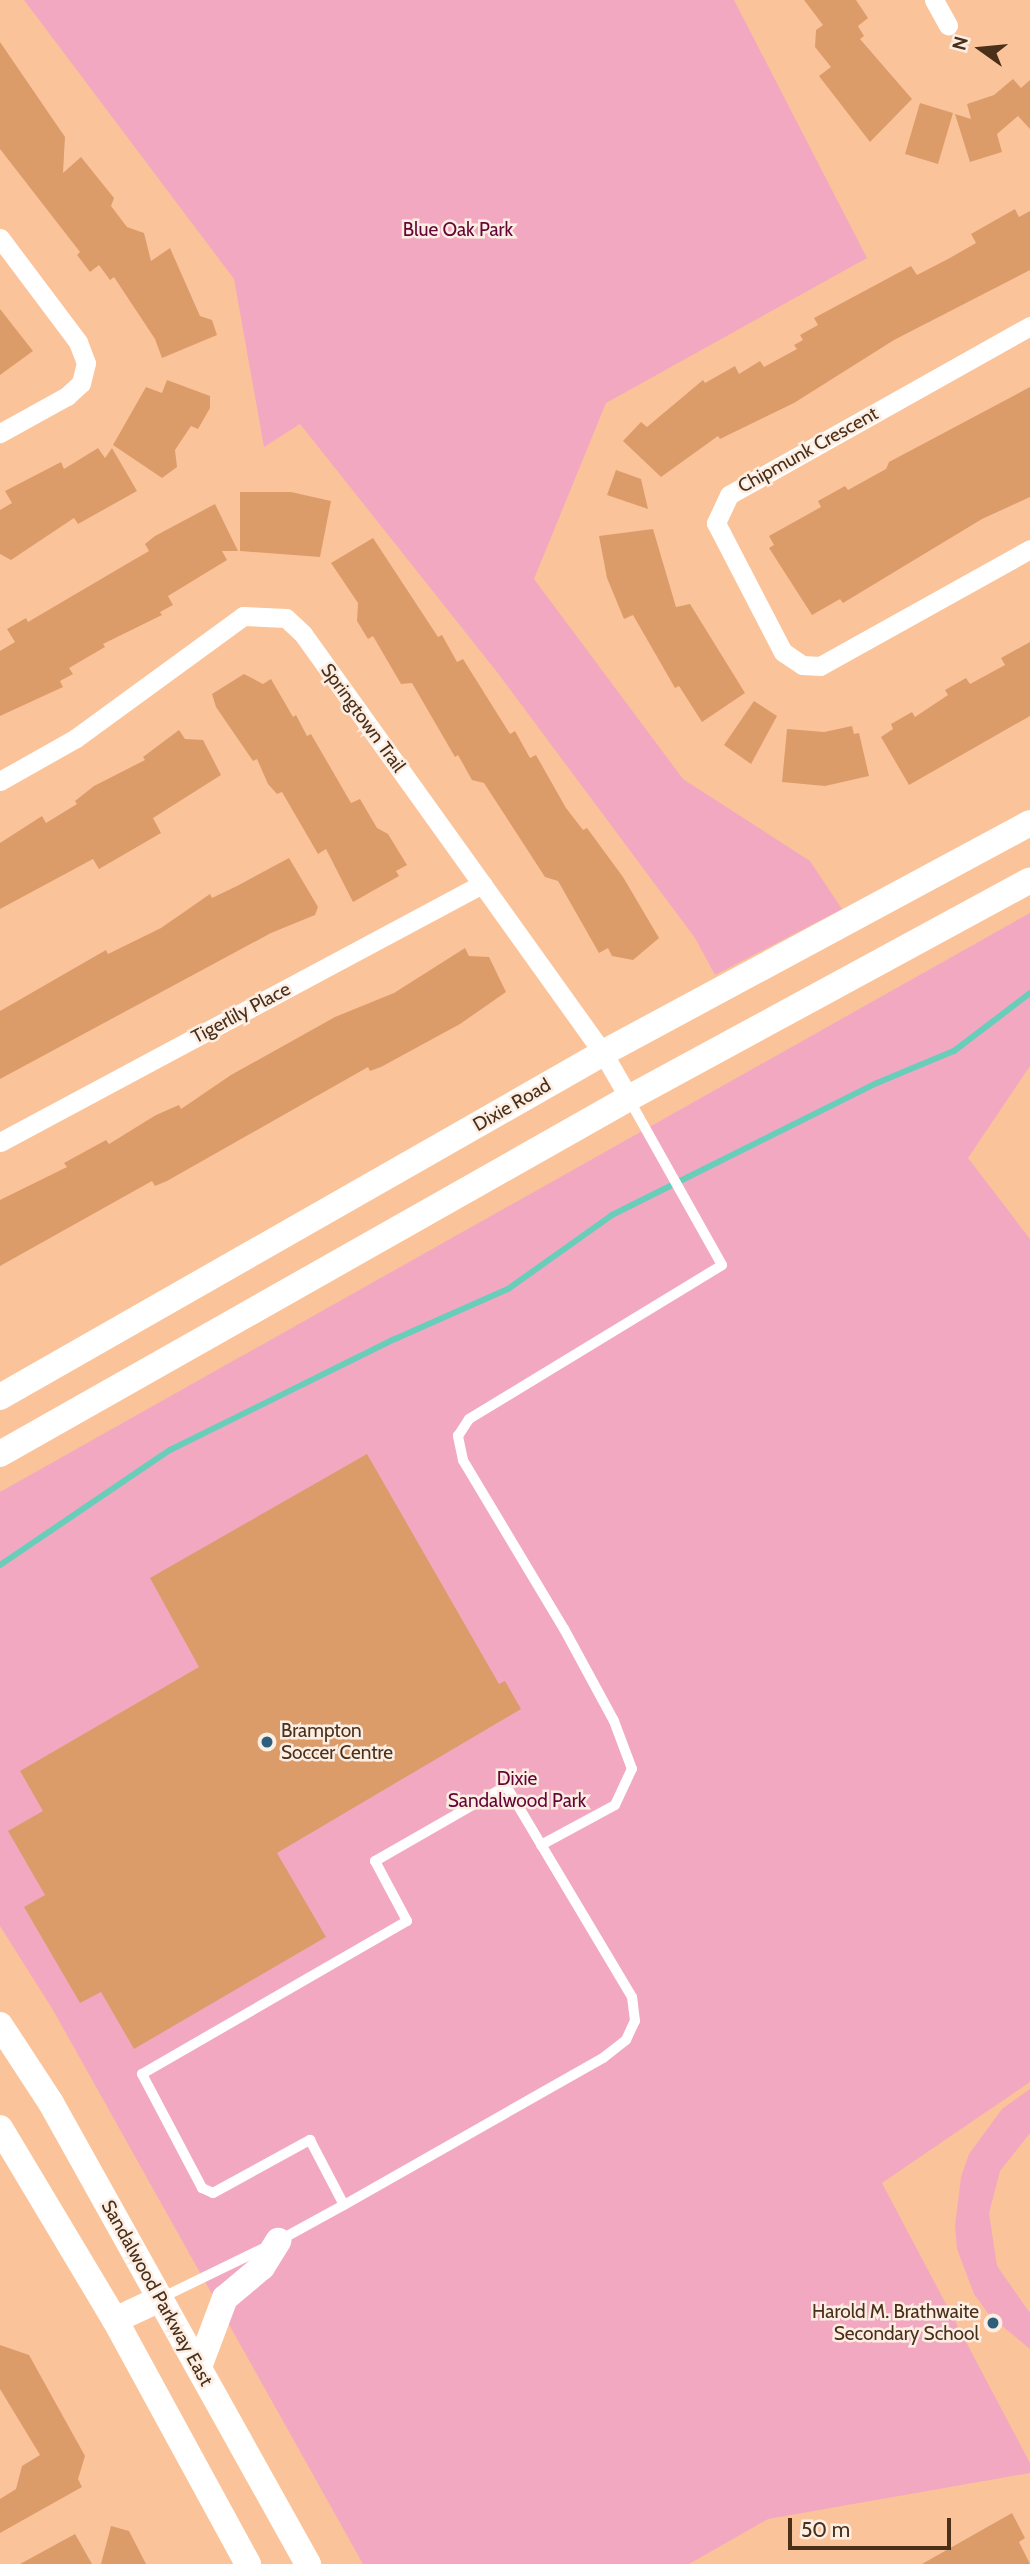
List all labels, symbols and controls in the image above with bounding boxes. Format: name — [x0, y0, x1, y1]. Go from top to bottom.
north arrow — [946, 14, 1016, 84]
text: N — [947, 34, 973, 53]
park label: Blue Oak Park — [403, 219, 513, 241]
street label: Chipmunk Crescent — [734, 402, 882, 498]
street label: Springtown Trail — [316, 659, 410, 777]
street label: Tigerlily Place — [188, 977, 294, 1049]
street label: Dixie Road — [469, 1074, 555, 1136]
place label: Brampton Soccer Centre — [281, 1720, 393, 1764]
marker: Brampton Soccer Centre — [259, 1734, 275, 1750]
park label: Dixie Sandalwood Park — [448, 1768, 586, 1812]
street label: Sandalwood Parkway East — [96, 2196, 218, 2390]
place label: Harold M. Brathwaite Secondary School — [812, 2301, 979, 2345]
marker: Harold M. Brathwaite Secondary School — [985, 2315, 1001, 2331]
scale bar — [792, 2504, 955, 2548]
text: 50 m — [801, 2517, 850, 2542]

